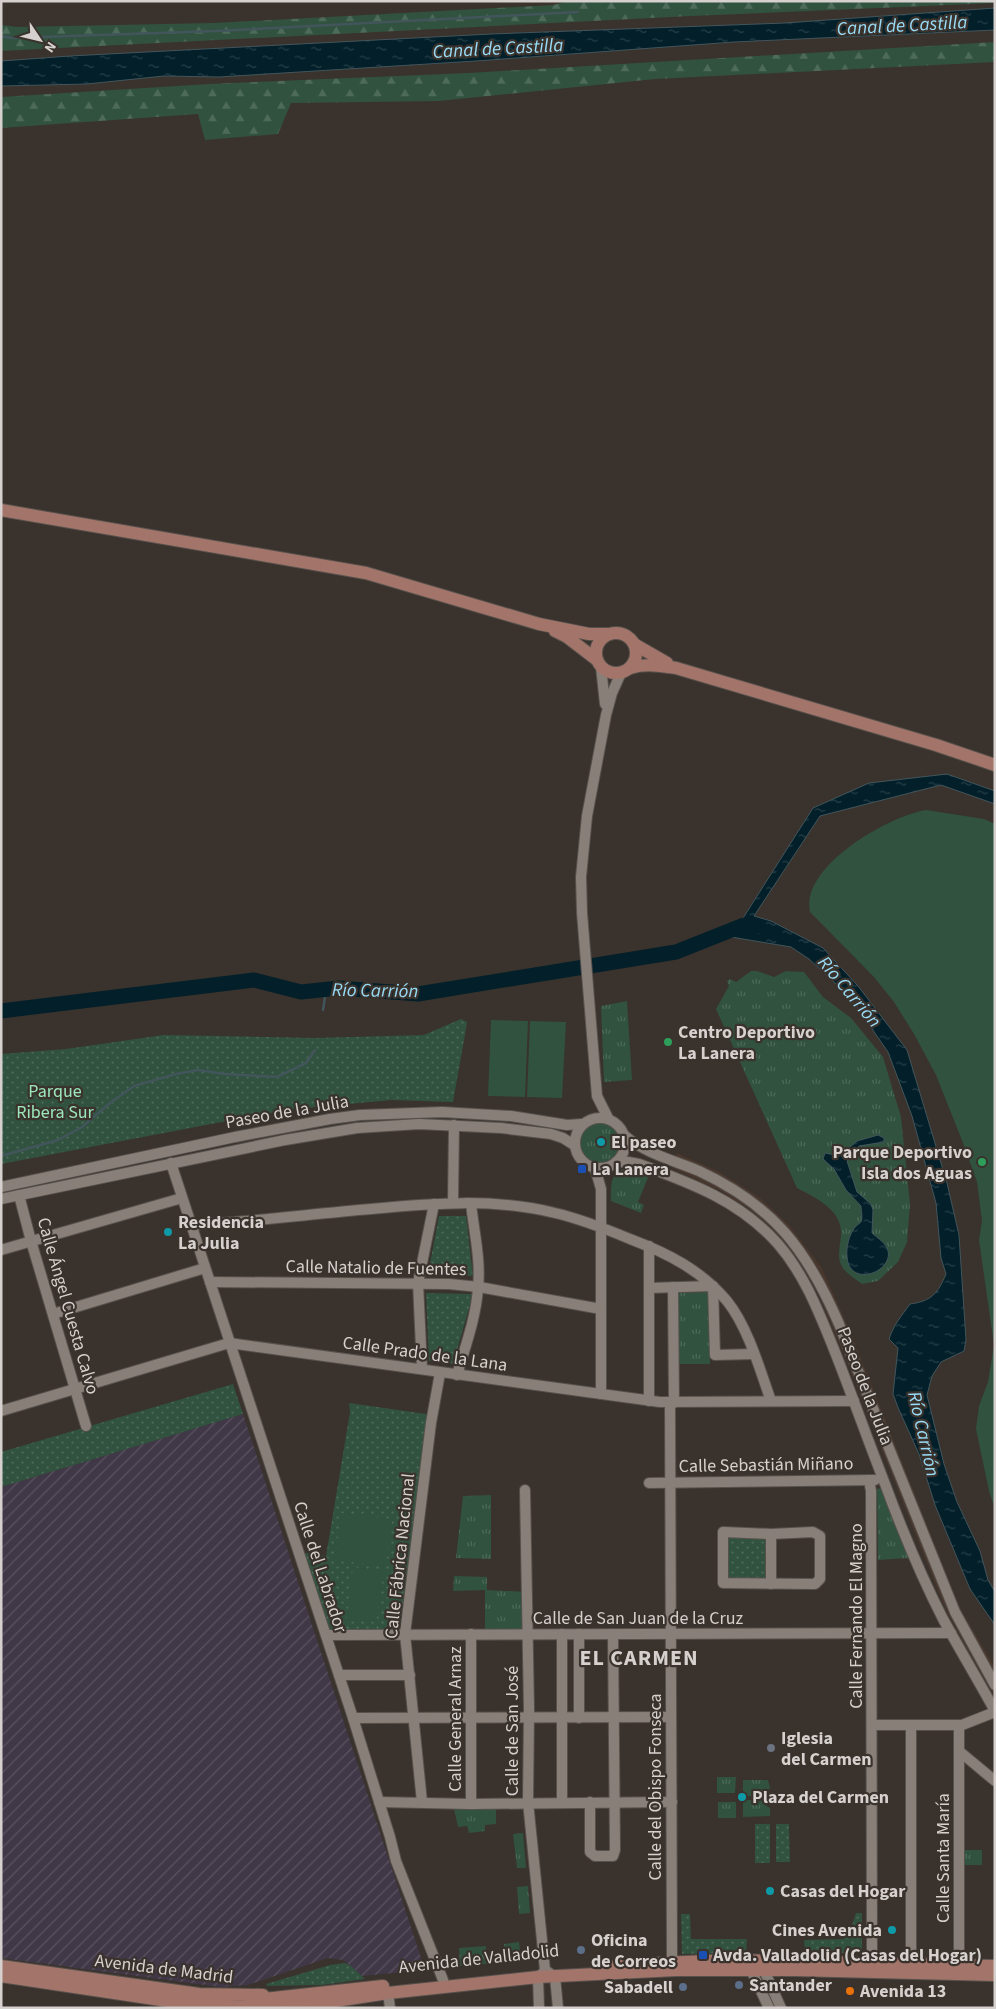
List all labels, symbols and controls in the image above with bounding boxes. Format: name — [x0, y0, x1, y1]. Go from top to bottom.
water label: Canal de Castilla — [836, 9, 968, 43]
north arrow — [15, 15, 65, 65]
water label: Canal de Castilla — [432, 32, 564, 66]
text: N — [39, 37, 61, 56]
water label: Río Carrión — [811, 950, 887, 1034]
water label: Río Carrión — [332, 977, 418, 1005]
place label: Centro Deportivo La Lanera — [678, 1020, 815, 1066]
marker: Centro Deportivo La Lanera — [662, 1036, 674, 1048]
park label: Parque Ribera Sur — [16, 1079, 95, 1125]
street label: Paseo de la Julia — [223, 1089, 351, 1135]
place label: El paseo — [611, 1130, 677, 1155]
marker: El paseo — [595, 1136, 607, 1148]
place label: Parque Deportivo Isla dos Aguas — [833, 1140, 972, 1186]
marker: Parque Deportivo Isla dos Aguas — [976, 1156, 988, 1168]
place label: La Lanera — [592, 1157, 669, 1182]
marker: La Lanera — [576, 1163, 588, 1175]
place label: Residencia La Julia — [178, 1210, 264, 1256]
street label: Calle Ángel Cuesta Calvo — [31, 1215, 105, 1397]
marker: Residencia La Julia — [162, 1226, 174, 1238]
street label: Calle Natalio de Fuentes — [285, 1254, 467, 1282]
street label: Paseo de la Julia — [831, 1323, 899, 1449]
street label: Calle Prado de la Lana — [341, 1330, 509, 1378]
water label: Río Carrión — [900, 1389, 946, 1479]
street label: Calle Sebastián Miñano — [678, 1451, 854, 1479]
street label: Calle Fábrica Nacional — [379, 1472, 421, 1640]
street label: Calle del Labrador — [287, 1498, 353, 1637]
street label: Calle Fernando El Magno — [844, 1523, 869, 1709]
street label: Calle de San Juan de la Cruz — [533, 1606, 744, 1631]
district label: EL CARMEN — [579, 1642, 699, 1674]
street label: Calle General Arnaz — [443, 1646, 468, 1792]
street label: Calle de San José — [500, 1666, 525, 1796]
street label: Calle del Obispo Fonseca — [643, 1693, 668, 1881]
place label: Iglesia del Carmen — [781, 1726, 872, 1772]
marker: Iglesia del Carmen — [765, 1742, 777, 1754]
place label: Plaza del Carmen — [752, 1785, 889, 1810]
marker: Plaza del Carmen — [736, 1791, 748, 1803]
street label: Calle Santa María — [931, 1793, 956, 1923]
place label: Casas del Hogar — [780, 1879, 906, 1904]
marker: Casas del Hogar — [764, 1885, 776, 1897]
place label: Cines Avenida — [772, 1918, 882, 1943]
marker: Cines Avenida — [886, 1924, 898, 1936]
place label: Oficina de Correos — [591, 1928, 676, 1974]
street label: Avenida de Valladolid — [397, 1938, 561, 1980]
place label: Avda. Valladolid (Casas del Hogar) — [712, 1943, 982, 1968]
marker: Oficina de Correos — [575, 1944, 587, 1956]
street label: Avenida de Madrid — [93, 1948, 235, 1990]
marker: Avda. Valladolid (Casas del Hogar) — [697, 1949, 709, 1961]
place label: Santander — [749, 1973, 833, 1998]
place label: Sabadell — [604, 1975, 673, 2000]
marker: Santander — [733, 1979, 745, 1991]
place label: Avenida 13 — [859, 1979, 946, 2004]
marker: Sabadell — [677, 1981, 689, 1993]
marker: Avenida 13 — [844, 1985, 856, 1997]

